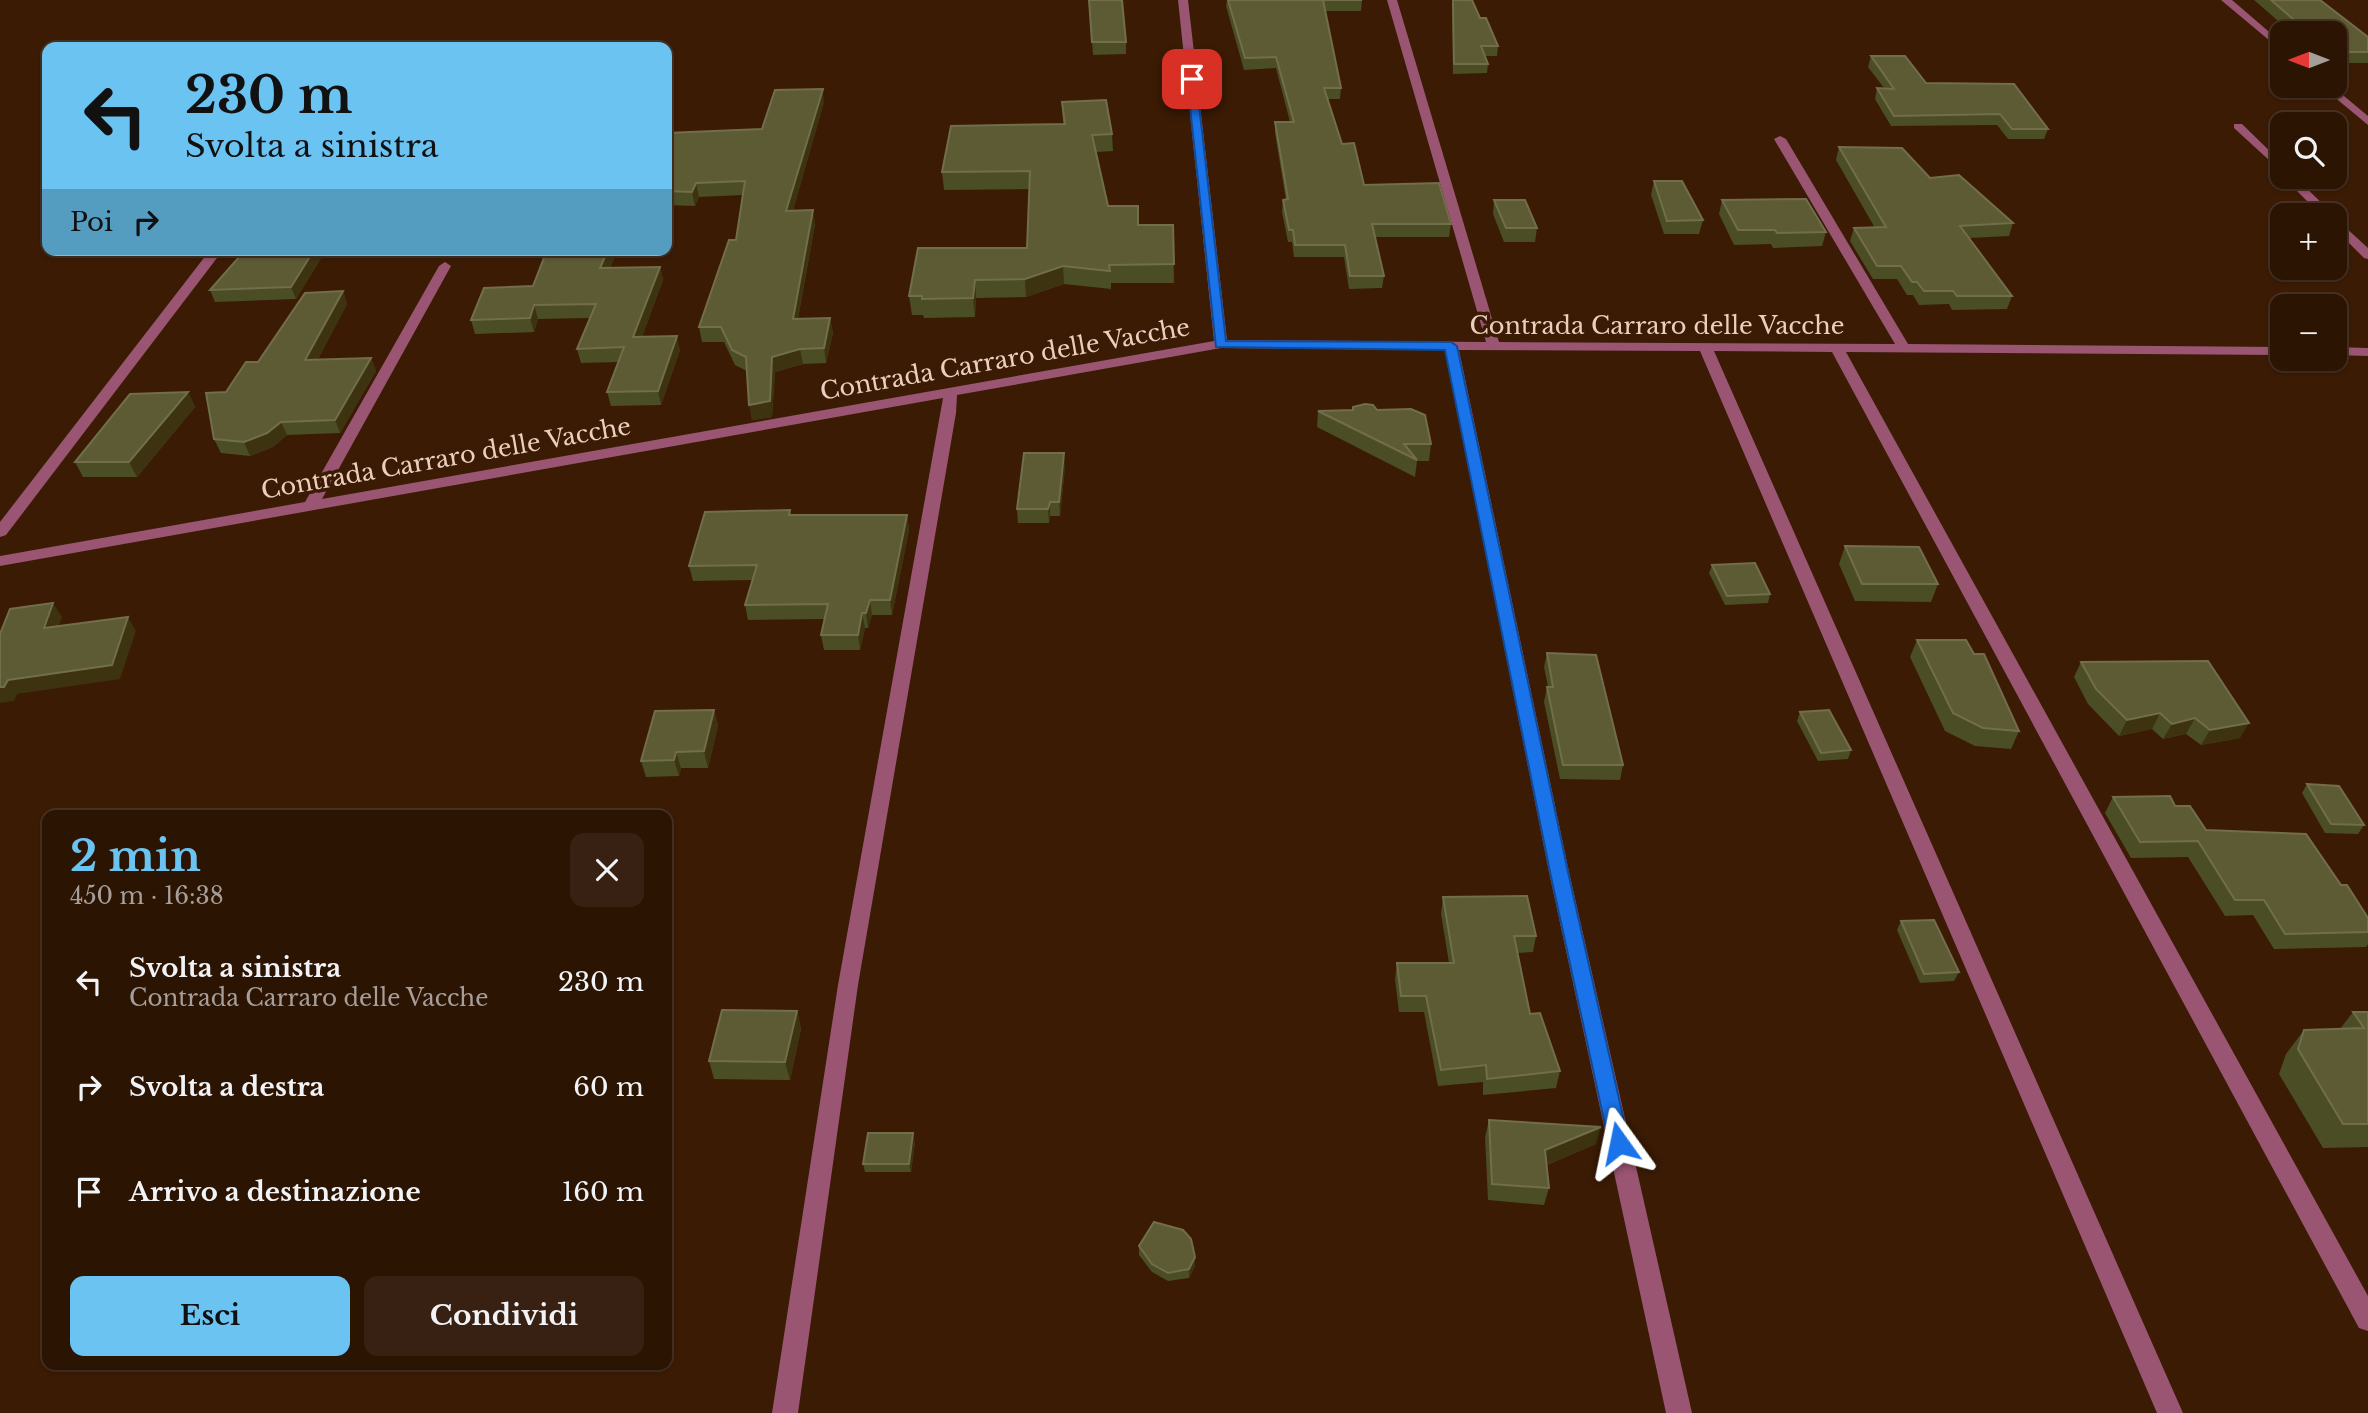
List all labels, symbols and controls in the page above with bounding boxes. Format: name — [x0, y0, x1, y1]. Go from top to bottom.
north arrow — [2270, 21, 2347, 98]
map controls — [2270, 21, 2347, 371]
pin — [1162, 49, 1222, 109]
icon: arrive — [1173, 60, 1211, 98]
text: 230 m — [185, 65, 352, 126]
icon: left — [70, 70, 161, 161]
button: search — [2270, 112, 2347, 189]
text: Svolta a sinistra — [185, 126, 438, 166]
icon: right — [127, 203, 165, 241]
button: + — [2270, 203, 2347, 280]
text: Poi — [70, 206, 113, 238]
button: − — [2270, 294, 2347, 371]
street label: Contrada Carraro delle Vacche — [1470, 311, 1844, 340]
street label: Contrada Carraro delle Vacche — [818, 312, 1192, 406]
street label: Contrada Carraro delle Vacche — [259, 411, 633, 505]
text: 2 min — [70, 830, 201, 882]
button: close — [570, 833, 644, 907]
text: 450 m · 16:38 — [70, 882, 224, 910]
text: Svolta a sinistra — [129, 952, 341, 984]
icon: left — [70, 963, 108, 1001]
text: 230 m — [558, 966, 644, 998]
text: Contrada Carraro delle Vacche — [129, 984, 488, 1012]
icon: right — [70, 1068, 108, 1106]
text: Svolta a destra — [129, 1071, 325, 1103]
text: 60 m — [573, 1071, 644, 1103]
position arrow — [1582, 1106, 1656, 1180]
icon: arrive — [70, 1173, 108, 1211]
text: Arrivo a destinazione — [129, 1176, 421, 1208]
text: 160 m — [562, 1176, 644, 1208]
button: Esci — [70, 1276, 350, 1356]
button: Condividi — [364, 1276, 644, 1356]

